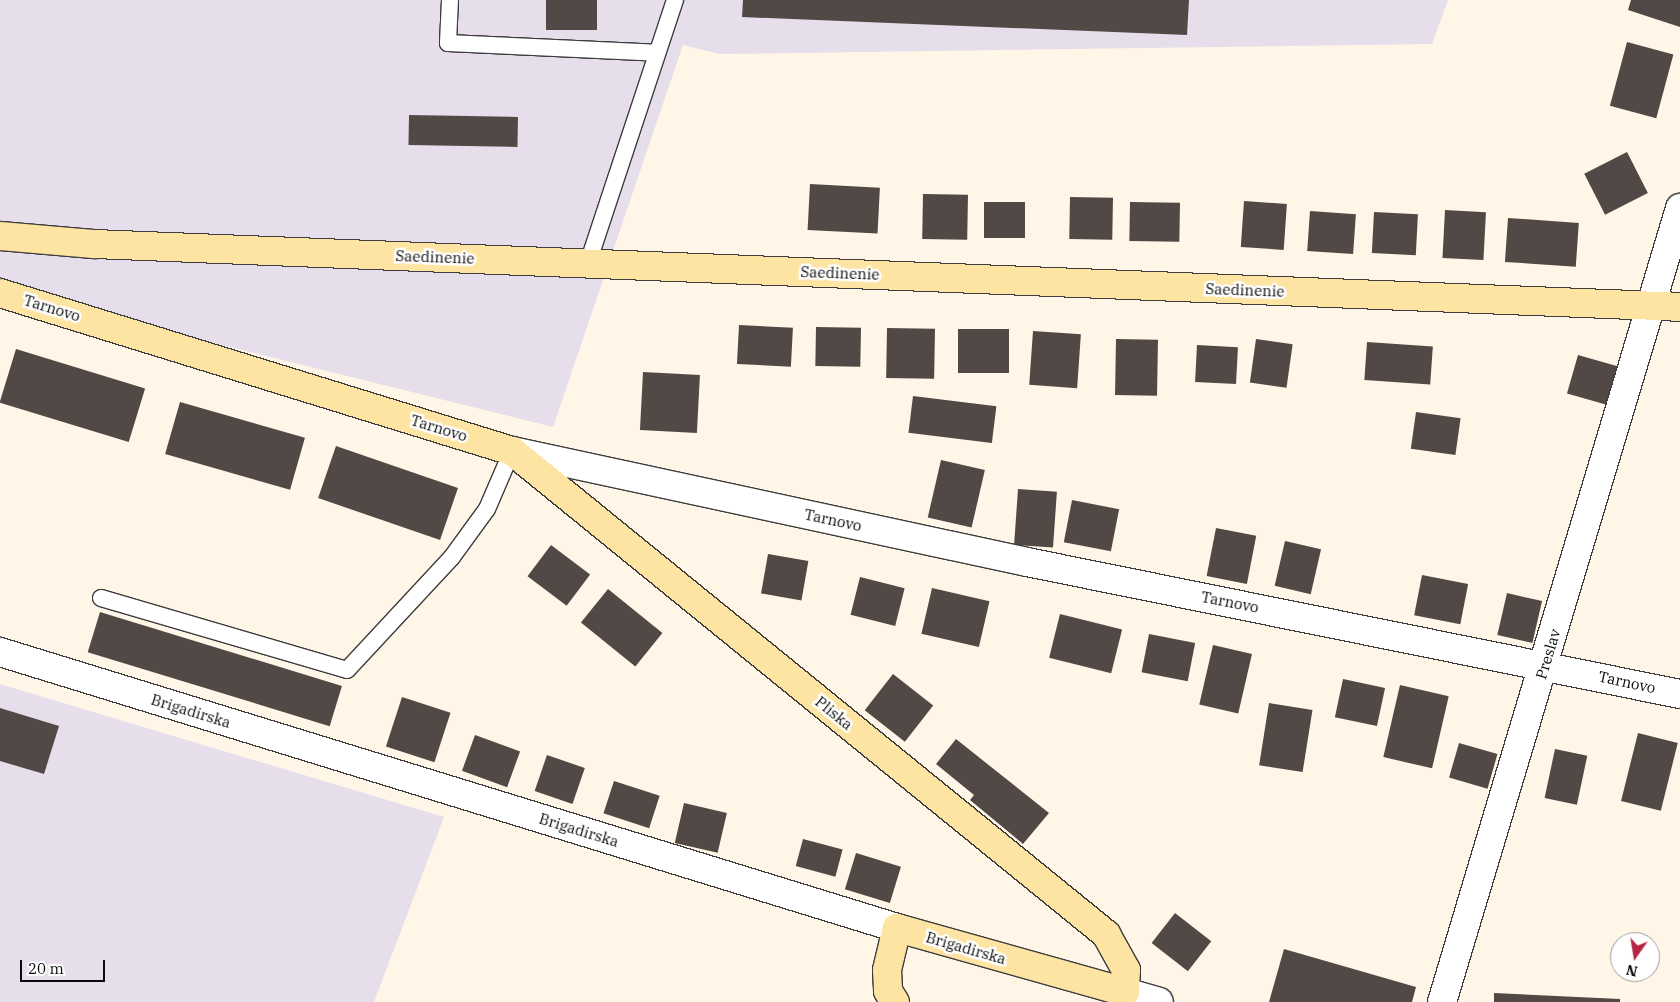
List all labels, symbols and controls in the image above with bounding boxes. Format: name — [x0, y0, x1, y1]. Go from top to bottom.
street label: Saedinenie — [395, 247, 475, 267]
street label: Saedinenie — [800, 263, 880, 283]
street label: Saedinenie — [1205, 280, 1285, 300]
street label: Tarnovo — [22, 291, 82, 325]
street label: Tarnovo — [409, 411, 469, 445]
street label: Tarnovo — [803, 505, 863, 535]
street label: Tarnovo — [1200, 588, 1260, 616]
street label: Preslav — [1532, 627, 1564, 681]
street label: Tarnovo — [1597, 667, 1657, 697]
street label: Brigadirska — [149, 690, 233, 732]
street label: Pliska — [812, 693, 856, 733]
street label: Brigadirska — [537, 809, 621, 851]
street label: Brigadirska — [924, 928, 1008, 968]
north arrow — [1610, 932, 1660, 982]
scale bar — [22, 950, 108, 982]
text: 20 m — [28, 959, 64, 978]
text: N — [1624, 961, 1639, 981]

